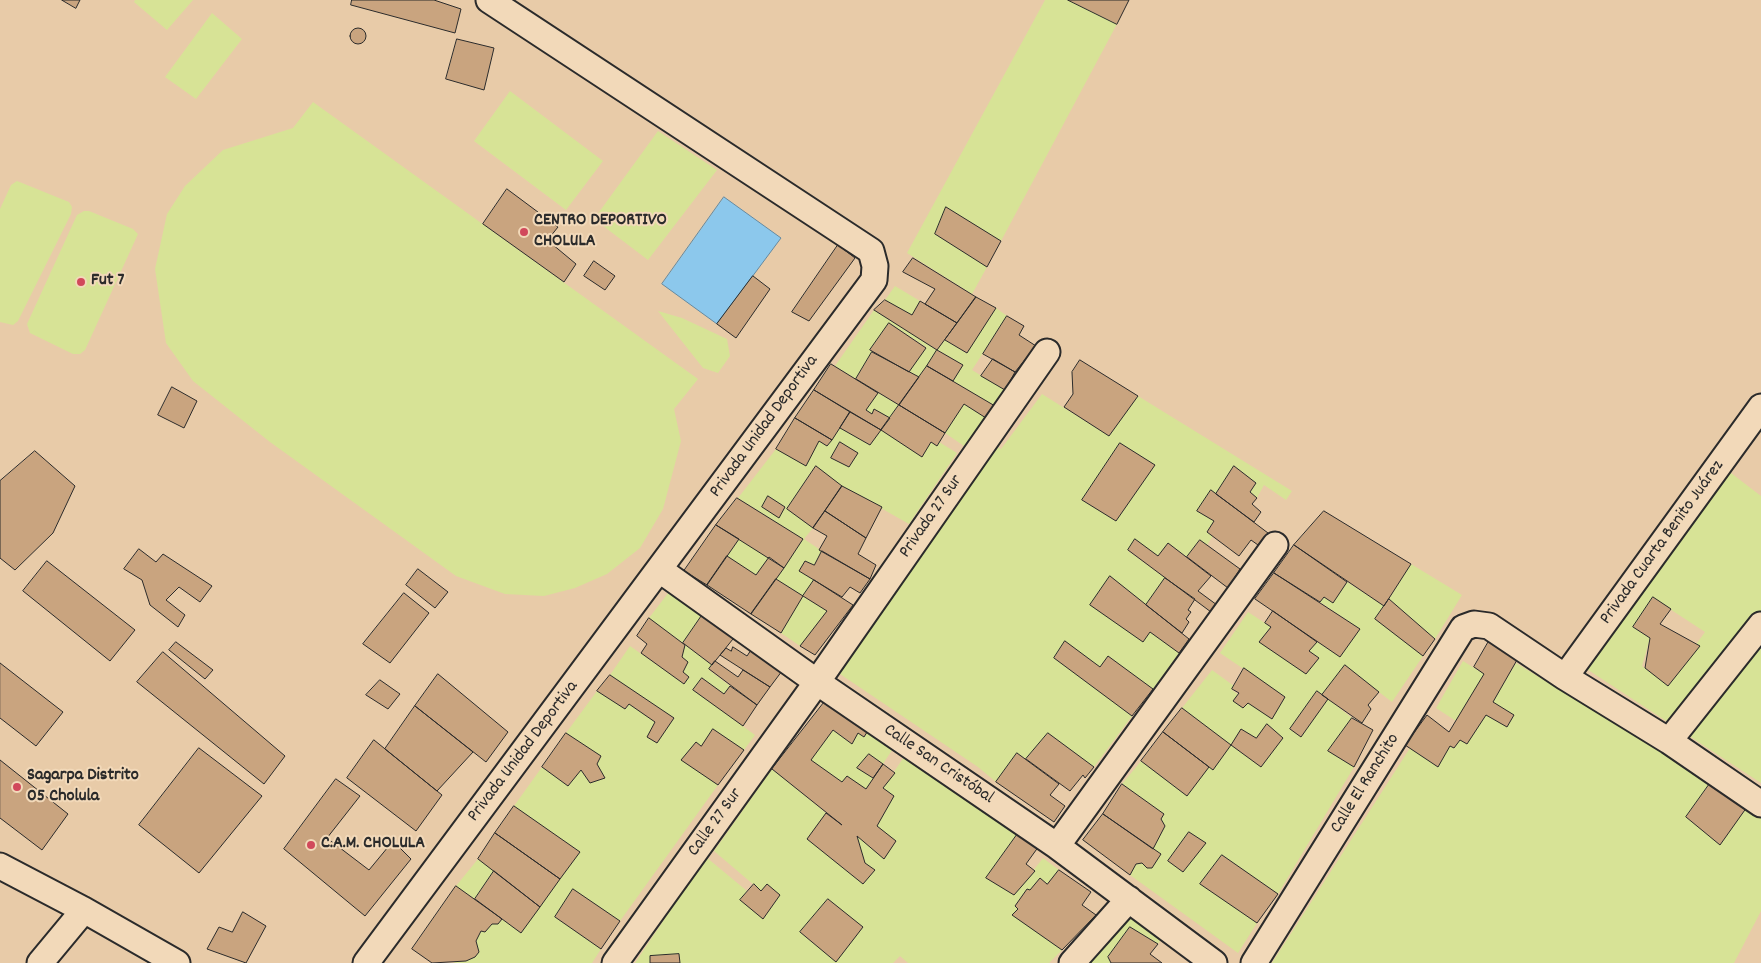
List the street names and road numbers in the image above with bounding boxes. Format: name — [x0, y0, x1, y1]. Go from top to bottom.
street label: Privada Unidad Deportiva — [706, 352, 824, 502]
street label: Privada Cuarta Benito Juárez — [1596, 457, 1730, 629]
street label: Privada 27 Sur — [896, 471, 968, 563]
street label: Privada Unidad Deportiva — [464, 677, 584, 827]
street label: Calle San Cristóbal — [879, 720, 997, 810]
street label: Calle El Ranchito — [1327, 730, 1405, 838]
street label: Calle 27 Sur — [684, 785, 748, 861]

